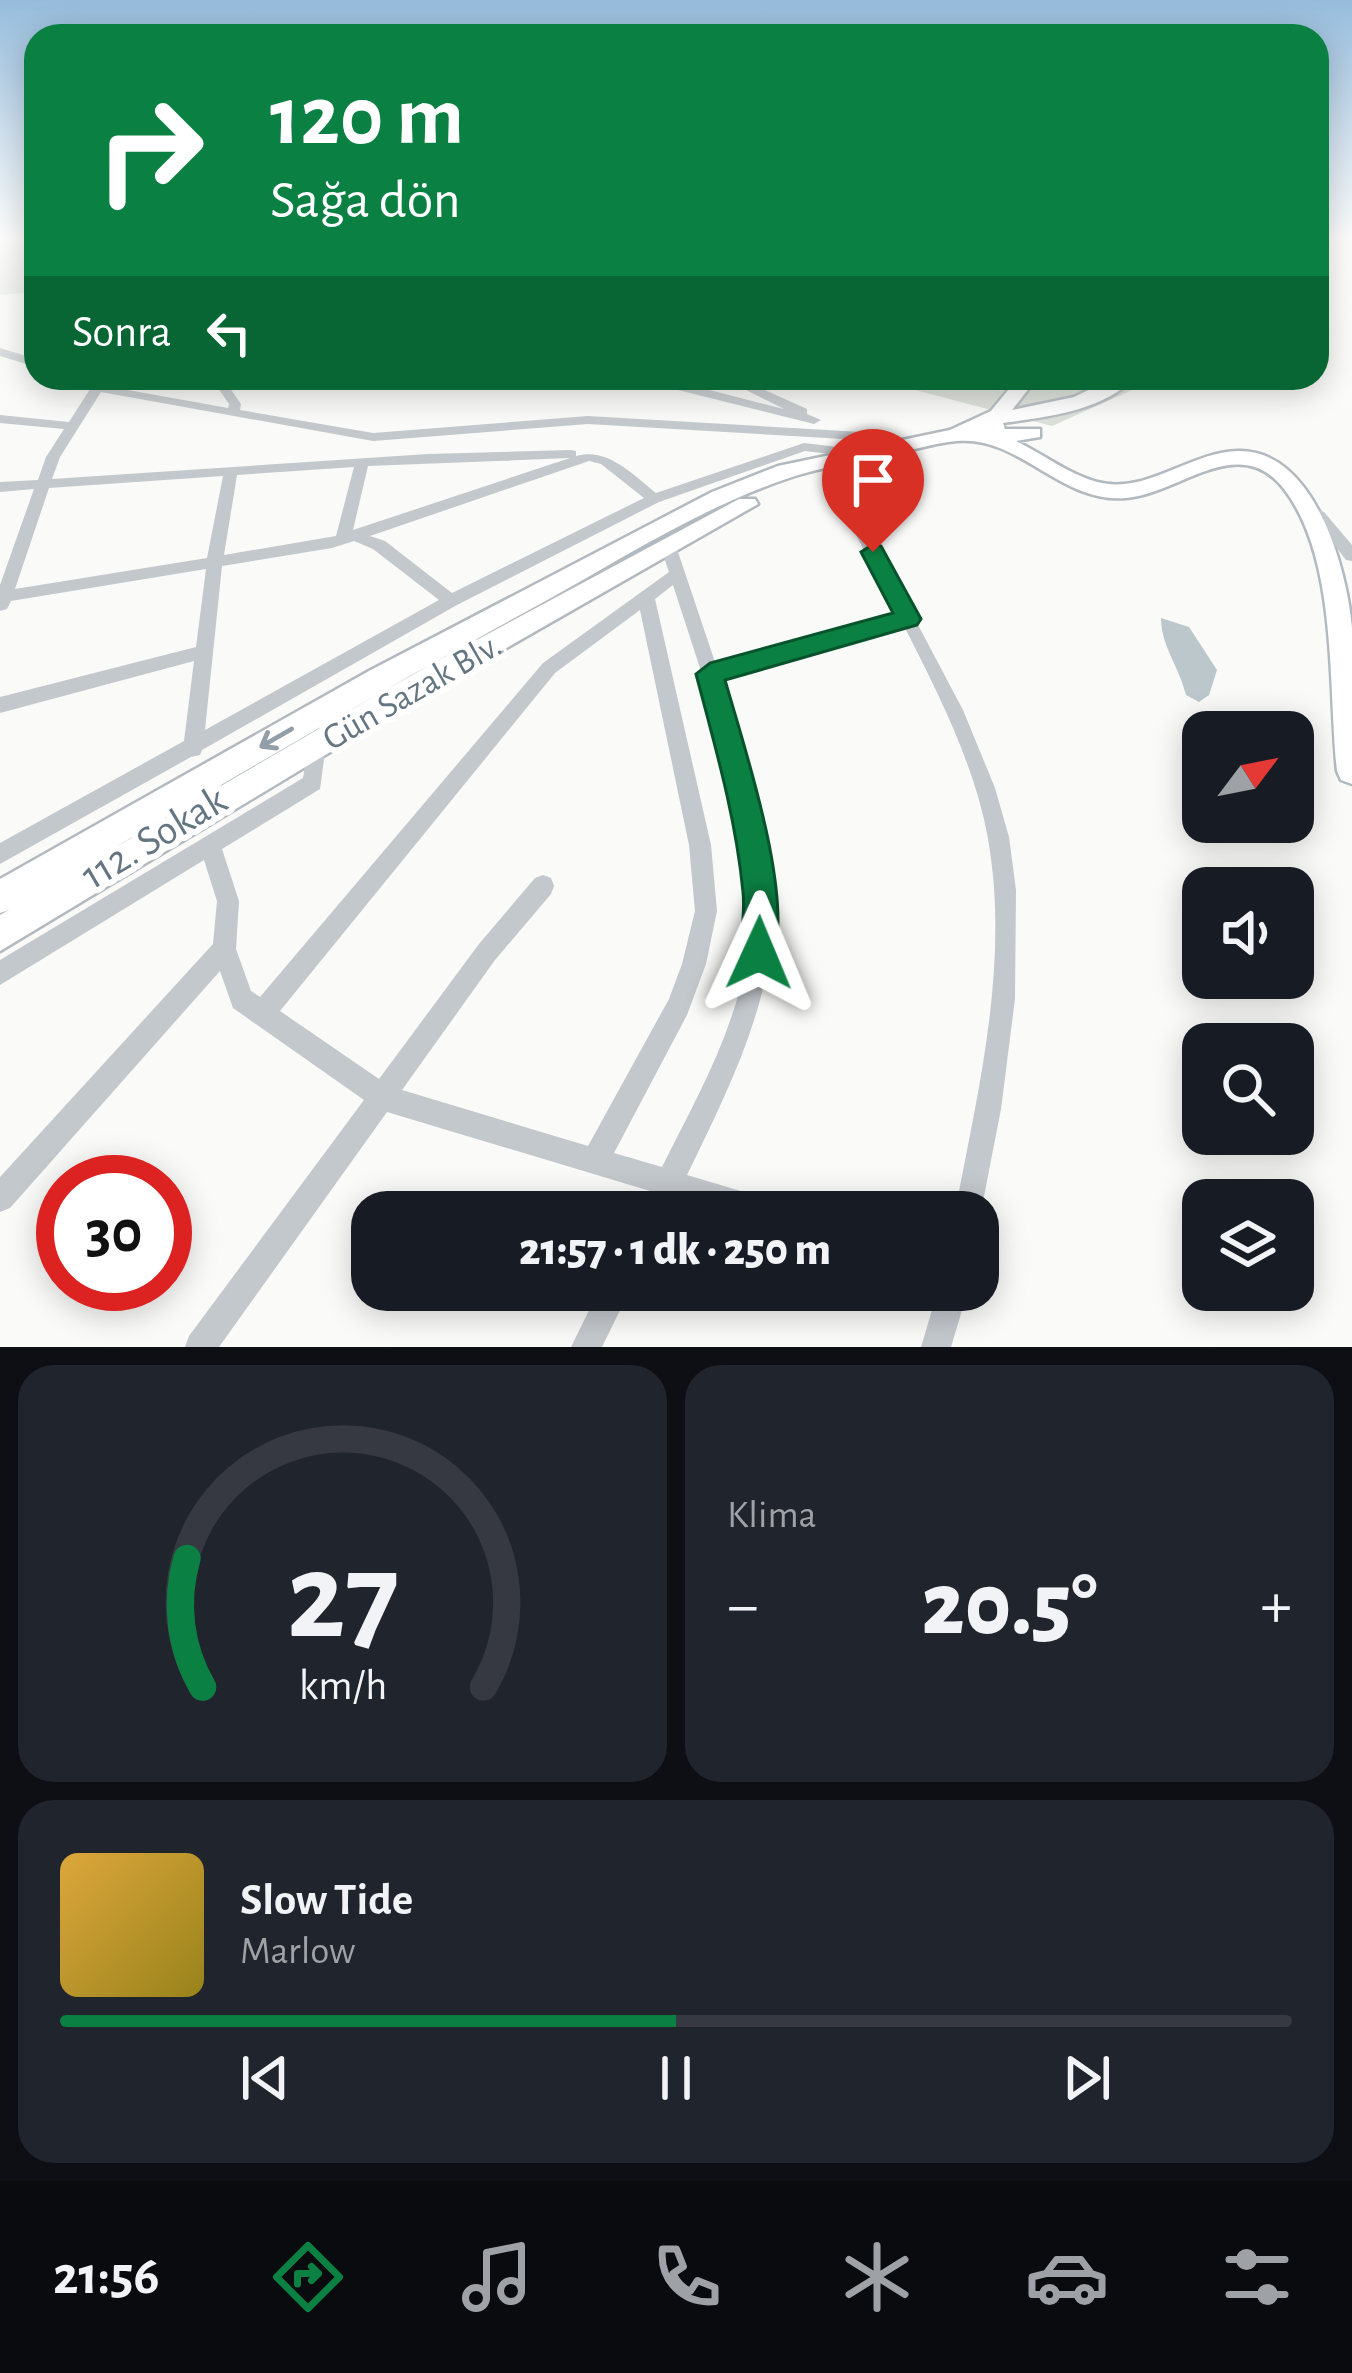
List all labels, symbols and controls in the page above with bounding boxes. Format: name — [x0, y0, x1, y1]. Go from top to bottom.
icon: right — [72, 72, 228, 228]
text: 120 m — [270, 76, 464, 160]
text: Sağa dön — [270, 174, 461, 228]
icon: left — [196, 300, 262, 366]
text: Sonra — [72, 310, 172, 355]
pin — [822, 429, 924, 552]
icon: arrive — [840, 447, 906, 513]
street label: Gün Sazak Blv. — [317, 626, 507, 757]
north arrow — [1182, 711, 1314, 843]
map controls — [1182, 711, 1314, 1311]
one-way arrow — [260, 726, 295, 750]
street label: 112. Sokak — [74, 778, 234, 897]
button: sound — [1182, 867, 1314, 999]
position arrow — [696, 890, 822, 1016]
button: search — [1182, 1023, 1314, 1155]
speed limit sign: 30 — [36, 1155, 192, 1311]
button: layers — [1182, 1179, 1314, 1311]
text: 21:57 · 1 dk · 250 m — [519, 1228, 831, 1273]
text: Klima — [727, 1496, 817, 1535]
text: 27 — [286, 1536, 399, 1661]
text: 20.5° — [922, 1561, 1097, 1651]
text: − — [727, 1573, 759, 1639]
text: + — [1260, 1573, 1292, 1639]
text: km/h — [298, 1664, 387, 1707]
text: Slow Tide — [240, 1878, 413, 1923]
text: Marlow — [240, 1932, 355, 1971]
icon: previous — [232, 2045, 298, 2111]
icon: pause — [643, 2045, 709, 2111]
icon: next — [1054, 2045, 1120, 2111]
icon: directions — [266, 2235, 350, 2319]
icon: music — [455, 2235, 539, 2319]
icon: phone — [645, 2235, 729, 2319]
icon: climate — [835, 2235, 919, 2319]
icon: car — [1025, 2235, 1109, 2319]
icon: filters — [1215, 2235, 1299, 2319]
text: 21:56 — [53, 2250, 160, 2304]

